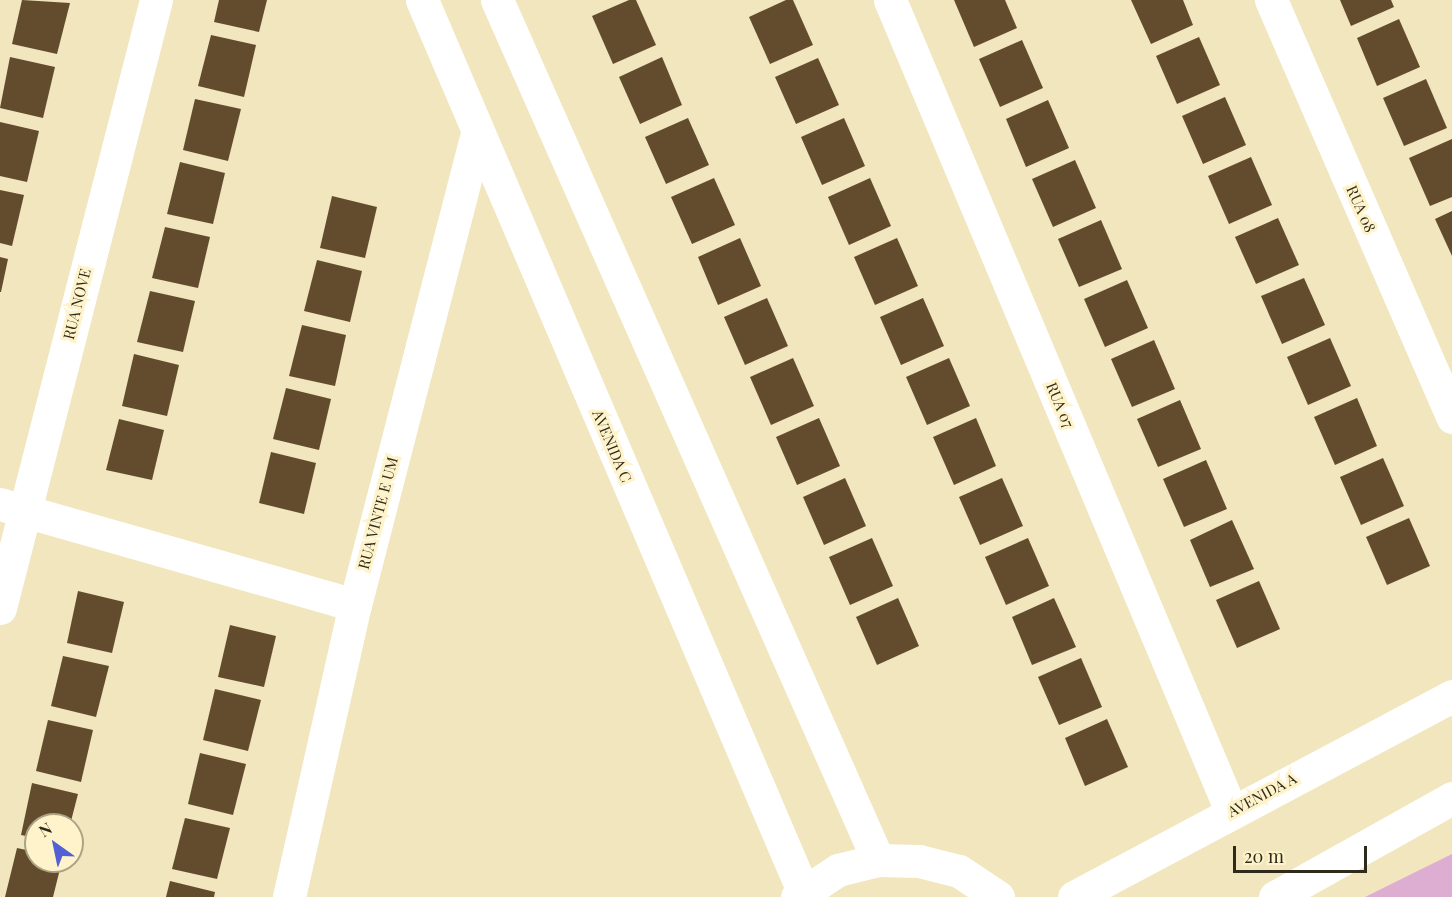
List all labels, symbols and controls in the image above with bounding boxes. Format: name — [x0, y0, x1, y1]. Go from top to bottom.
street label: RUA 08 — [1343, 183, 1379, 235]
street label: RUA NOVE — [59, 267, 95, 341]
street label: RUA 07 — [1042, 380, 1078, 430]
street label: AVENIDA C — [589, 407, 635, 485]
street label: RUA VINTE E UM — [354, 455, 402, 571]
street label: AVENIDA A — [1224, 769, 1300, 821]
north arrow — [24, 813, 84, 873]
text: N — [34, 817, 56, 841]
scale bar — [1236, 834, 1370, 872]
text: 20 m — [1244, 844, 1284, 868]

